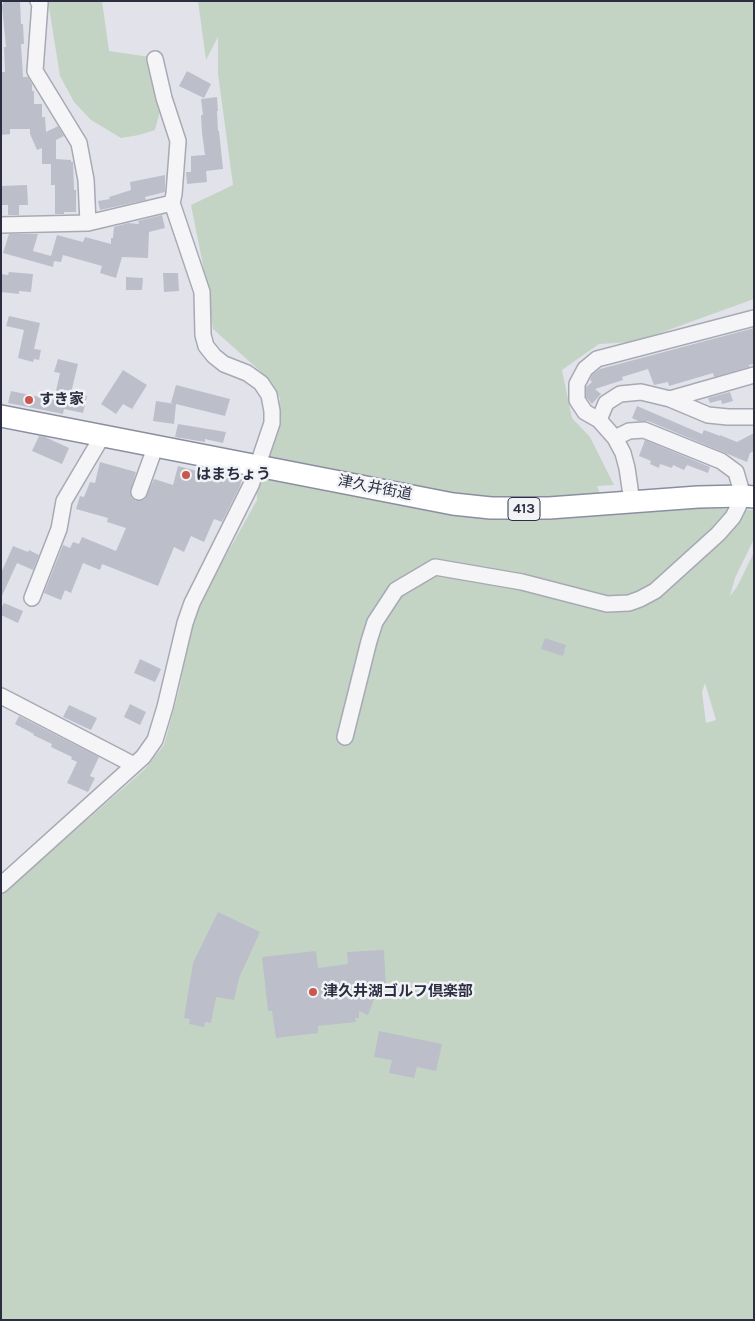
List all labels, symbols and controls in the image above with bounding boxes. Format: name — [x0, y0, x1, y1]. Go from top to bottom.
place label: すき家 — [39, 391, 84, 409]
marker: すき家 — [23, 394, 35, 406]
place label: はまちょう — [196, 466, 271, 484]
marker: はまちょう — [180, 469, 192, 481]
street label: 津久井街道 — [336, 472, 414, 504]
road number: 413 — [508, 498, 540, 520]
place label: 津久井湖ゴルフ倶楽部 — [323, 983, 473, 1001]
marker: 津久井湖ゴルフ倶楽部 — [307, 986, 319, 998]

